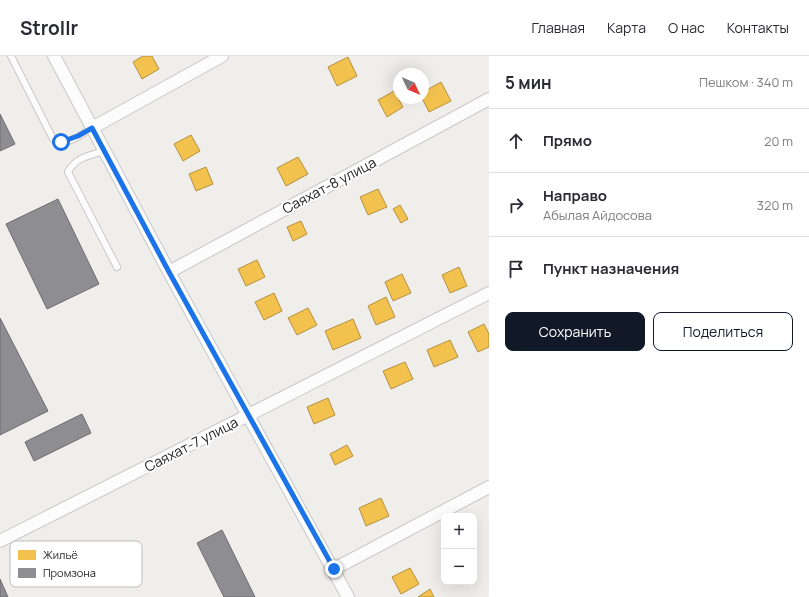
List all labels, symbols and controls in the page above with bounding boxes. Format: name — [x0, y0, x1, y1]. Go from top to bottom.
text: Strollr — [20, 15, 78, 41]
text: Главная — [532, 18, 585, 37]
text: Карта — [607, 18, 646, 37]
text: О нас — [668, 18, 705, 37]
text: Контакты — [727, 18, 789, 37]
north arrow — [393, 68, 429, 104]
text: 5 мин — [505, 71, 552, 94]
text: Пешком · 340 m — [699, 73, 793, 91]
icon: ahead — [505, 130, 527, 152]
text: Прямо — [543, 130, 592, 151]
text: 20 m — [764, 132, 793, 150]
route start — [52, 133, 70, 151]
street label: Саяхат-8 улица — [279, 152, 379, 218]
text: Направо — [543, 185, 607, 206]
icon: right — [505, 194, 527, 216]
text: 320 m — [757, 196, 793, 214]
text: Абылая Айдосова — [543, 206, 652, 224]
icon: arrive — [505, 258, 527, 280]
text: Пункт назначения — [543, 258, 679, 279]
button: Сохранить — [505, 312, 645, 351]
button: Поделиться — [653, 312, 793, 351]
street label: Саяхат-7 улица — [141, 412, 241, 476]
map controls — [441, 513, 477, 585]
button: + — [441, 513, 477, 549]
legend — [10, 541, 142, 587]
text: Жильё — [43, 547, 78, 562]
button: − — [441, 549, 477, 585]
route end — [325, 560, 343, 578]
text: Промзона — [43, 565, 96, 580]

